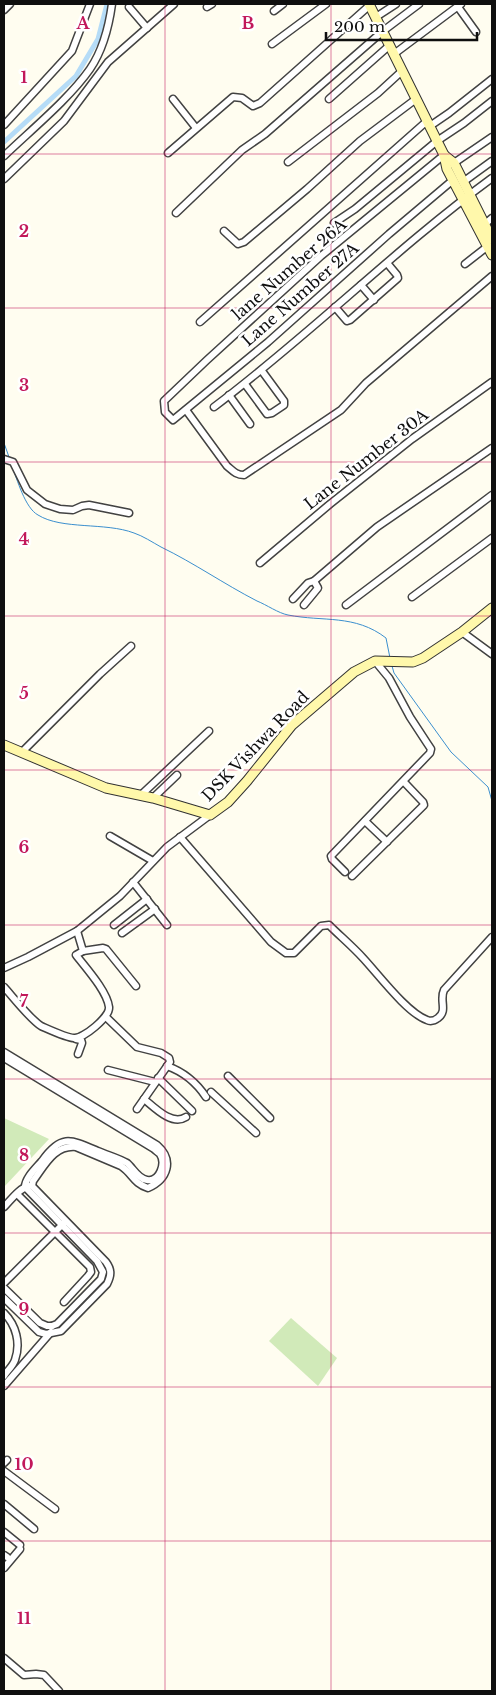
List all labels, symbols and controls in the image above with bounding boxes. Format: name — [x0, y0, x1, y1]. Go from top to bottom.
scale bar — [326, 10, 477, 42]
text: A — [76, 13, 91, 33]
text: B — [242, 13, 255, 33]
text: 200 m — [334, 17, 385, 36]
text: 1 — [21, 67, 28, 87]
street label: lane Number 26A — [228, 214, 351, 324]
text: 2 — [19, 221, 29, 241]
street label: Lane Number 27A — [237, 237, 363, 350]
text: 3 — [19, 375, 29, 395]
street label: Lane Number 30A — [300, 404, 433, 514]
text: 4 — [19, 529, 29, 549]
text: 5 — [19, 683, 29, 703]
street label: DSK Vishwa Road — [197, 687, 313, 805]
text: 6 — [19, 837, 30, 857]
text: 7 — [20, 991, 29, 1011]
text: 8 — [19, 1145, 29, 1165]
text: 9 — [19, 1299, 30, 1319]
text: 10 — [14, 1454, 34, 1474]
text: 11 — [17, 1608, 31, 1628]

